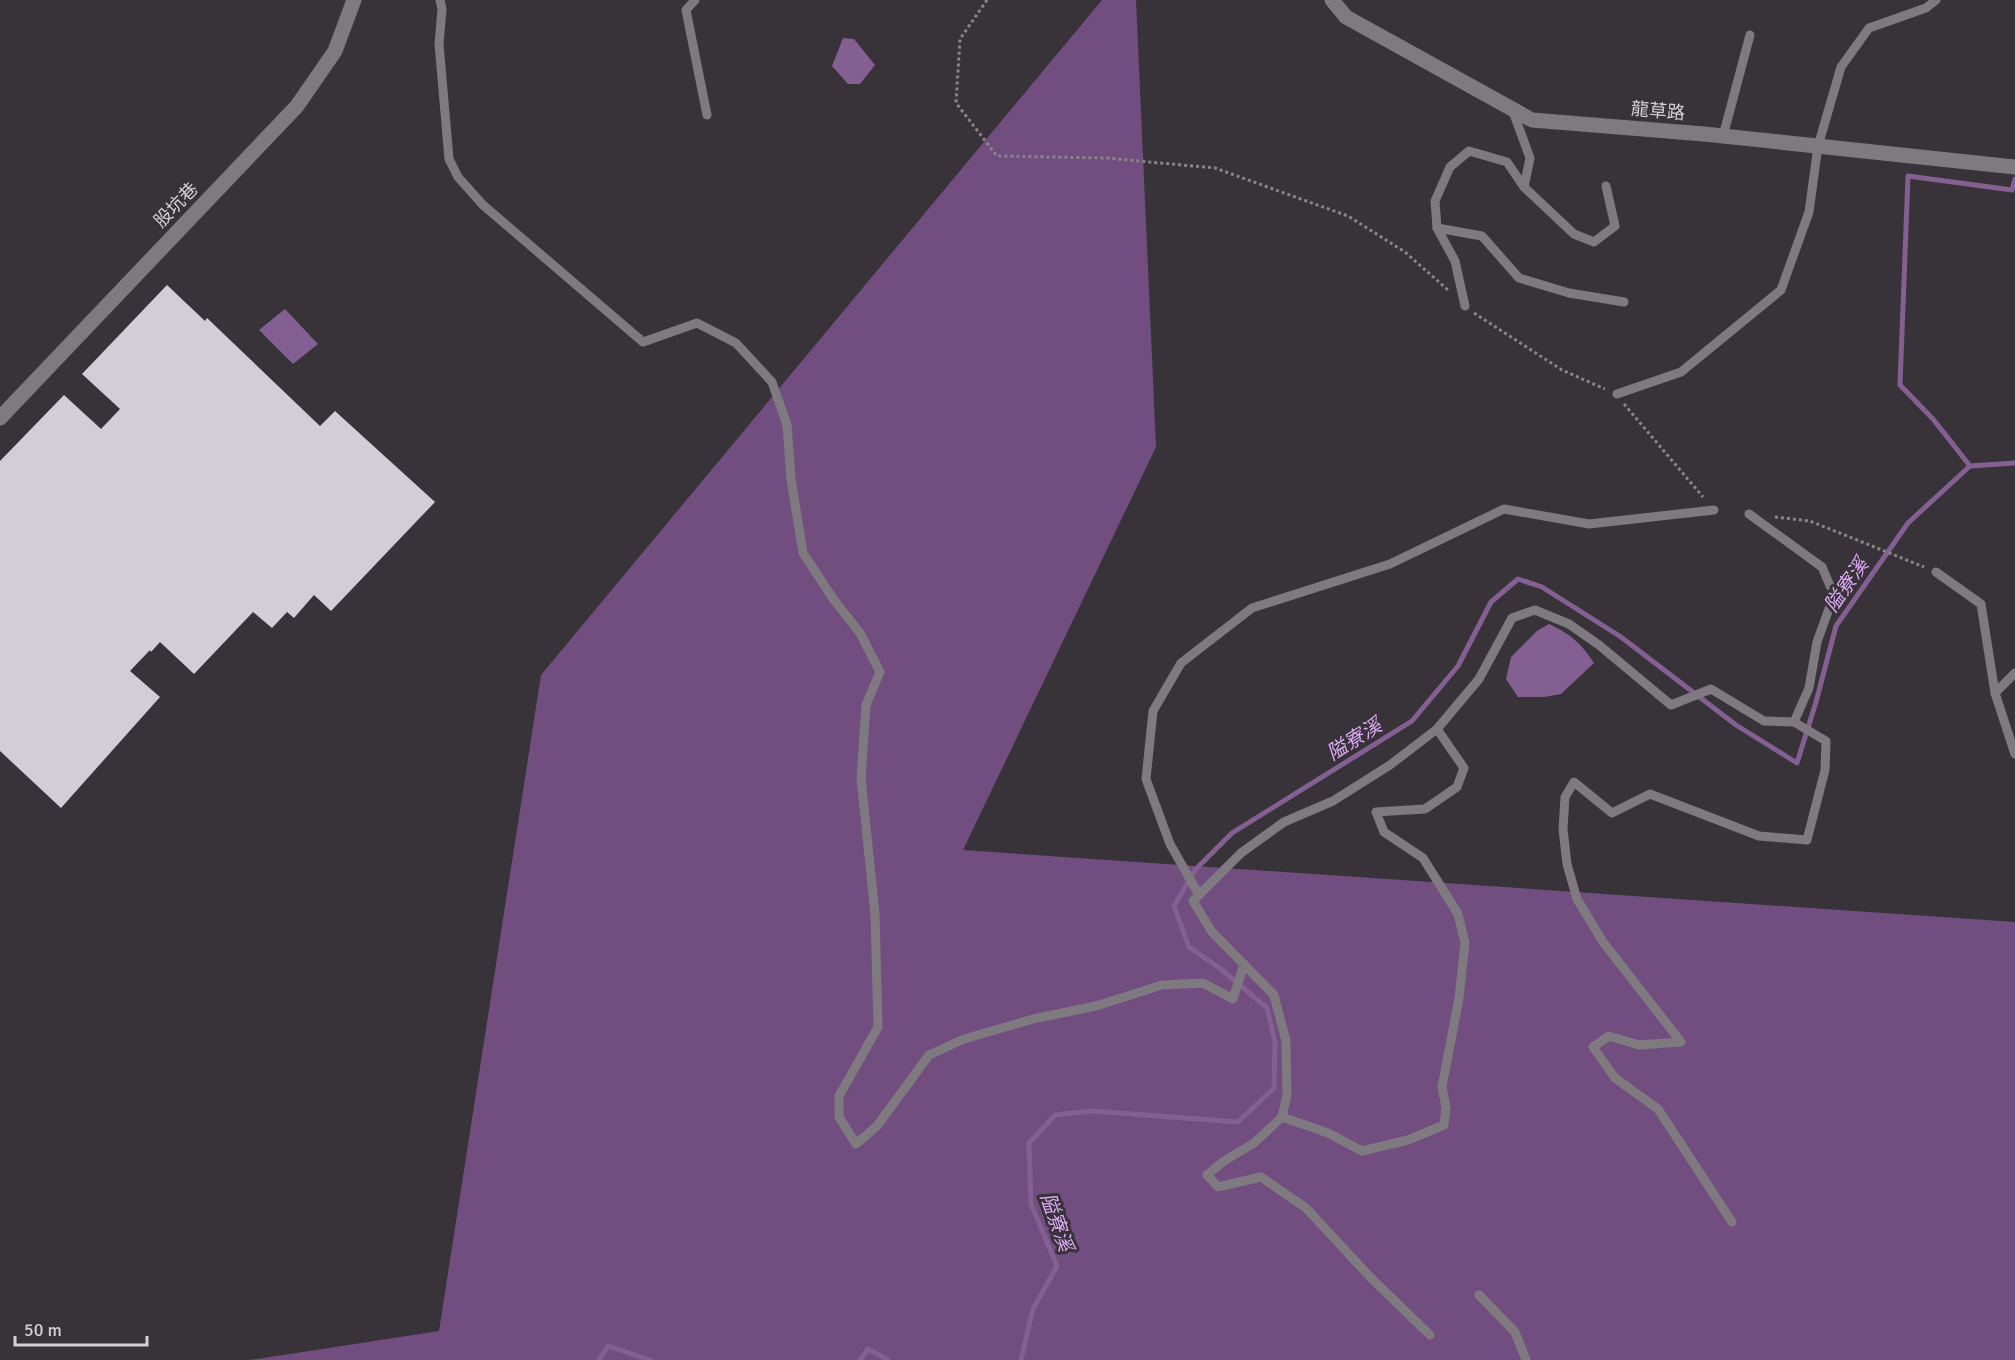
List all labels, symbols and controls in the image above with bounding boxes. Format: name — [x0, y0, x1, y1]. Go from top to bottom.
street label: 龍草路 — [1630, 98, 1686, 124]
street label: 股坑巷 — [149, 178, 203, 232]
water label: 隘寮溪 — [1819, 551, 1876, 617]
water label: 隘寮溪 — [1322, 711, 1389, 766]
water label: 隘寮溪 — [1035, 1190, 1079, 1257]
scale bar — [15, 1309, 147, 1347]
text: 50 m — [24, 1319, 62, 1341]

